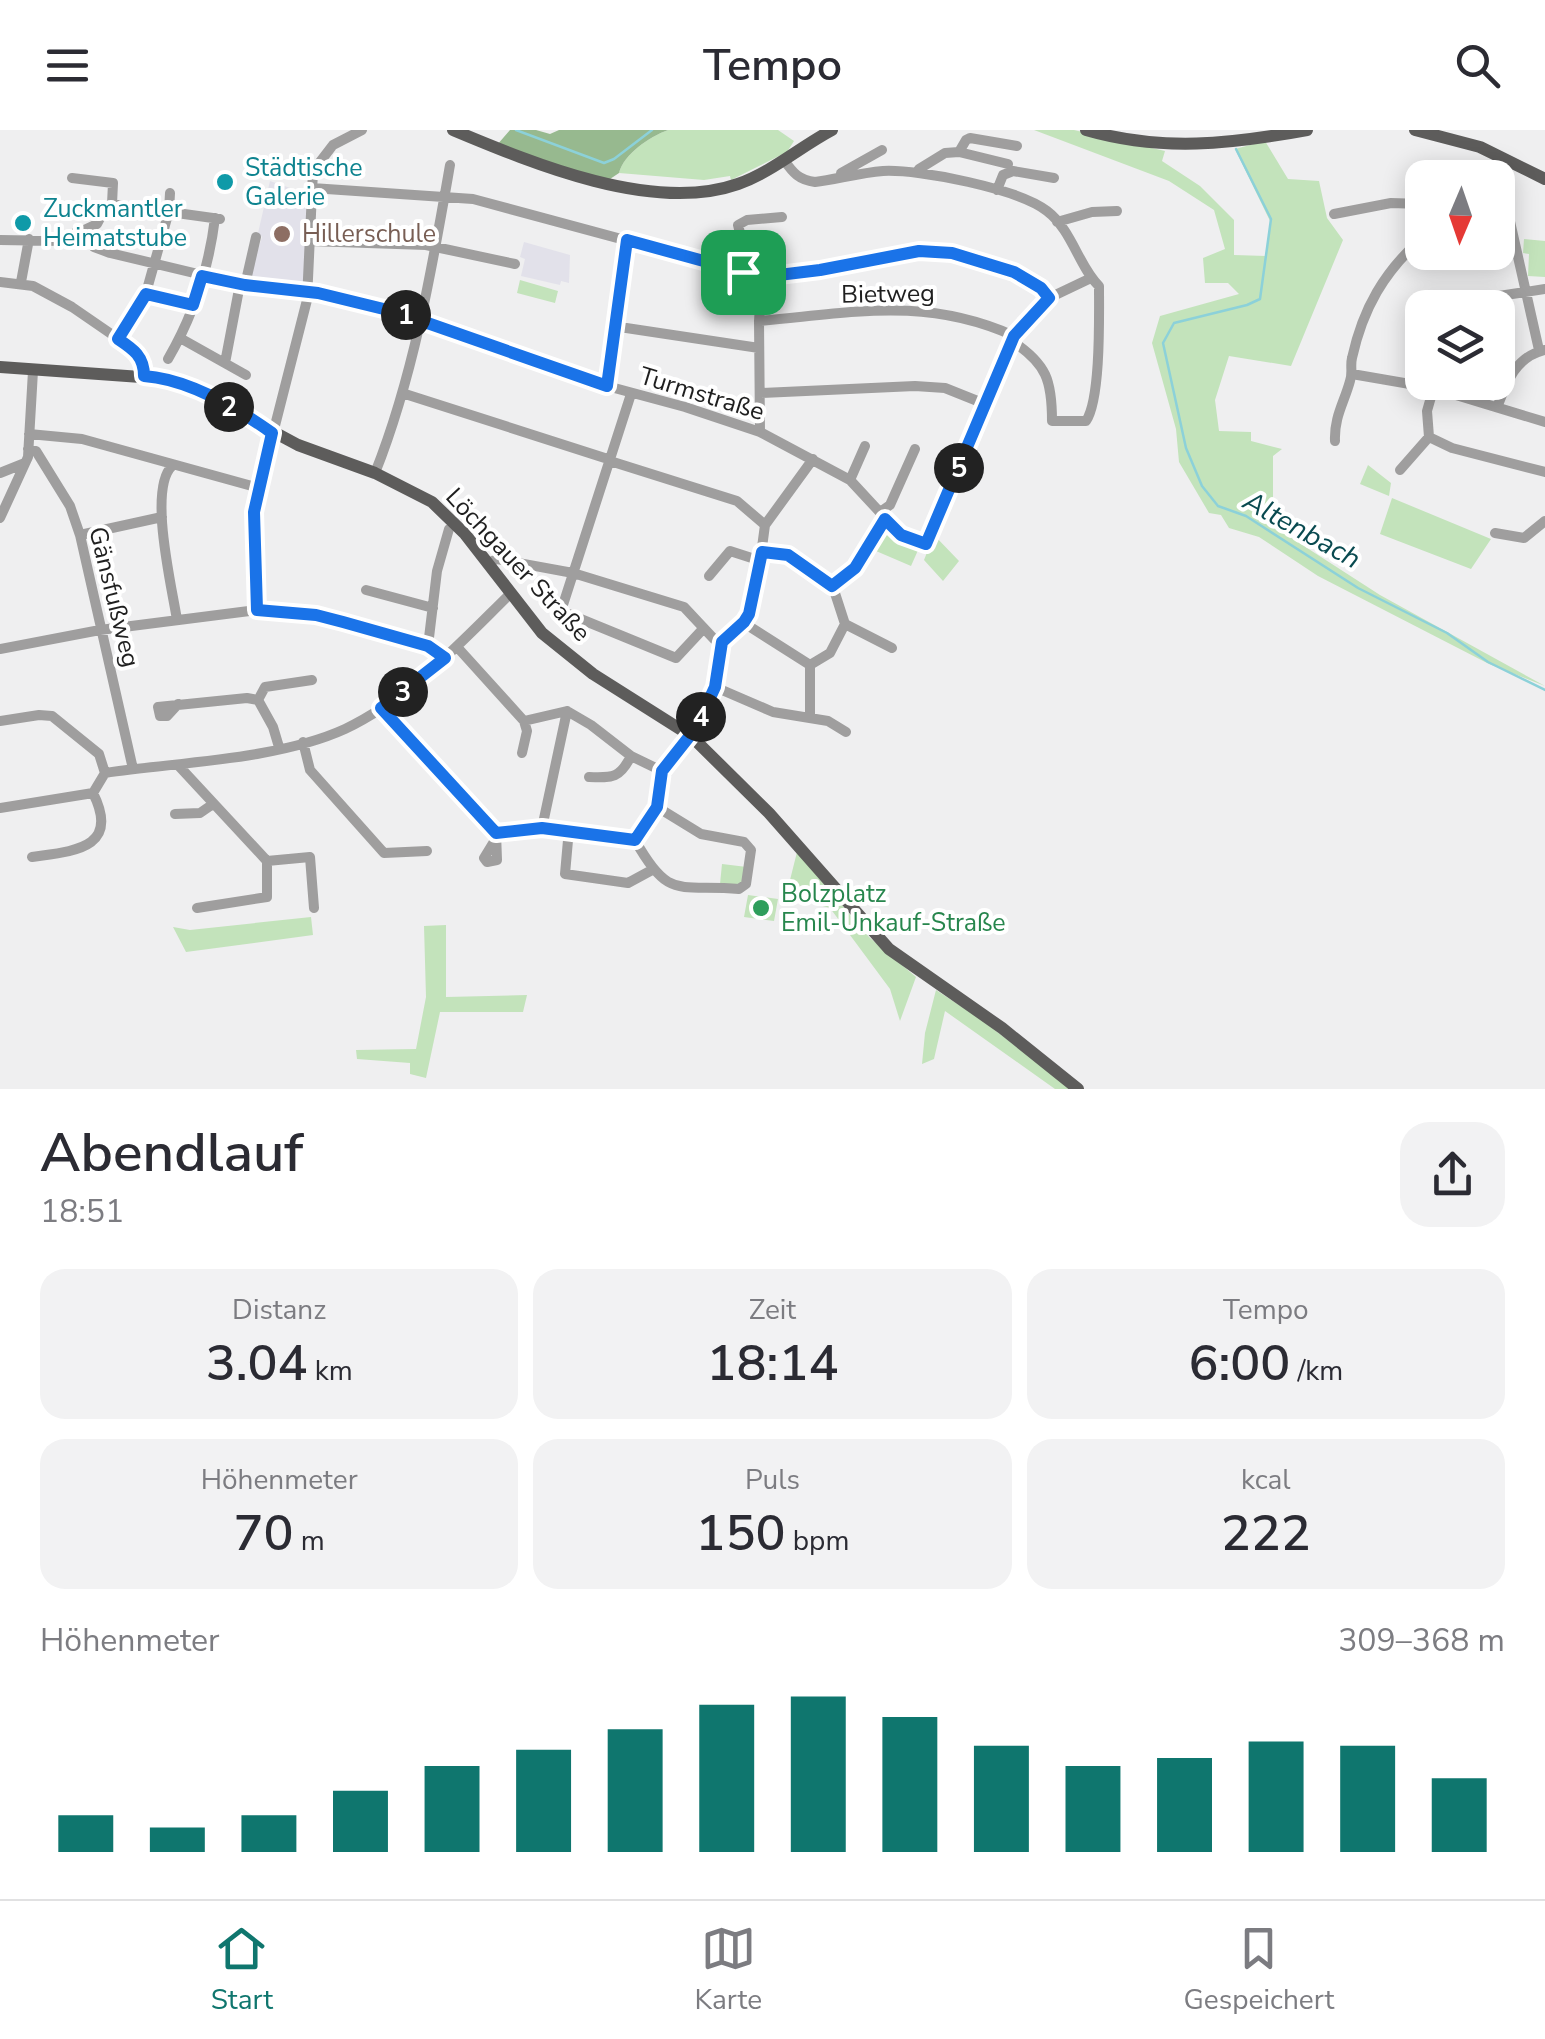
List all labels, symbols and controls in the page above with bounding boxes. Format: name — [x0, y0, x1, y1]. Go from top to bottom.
text: Tempo — [703, 35, 842, 96]
icon: menu — [40, 38, 95, 93]
icon: search — [1450, 38, 1505, 93]
place label: Städtische Galerie — [245, 151, 363, 214]
north arrow — [1405, 160, 1515, 270]
map controls — [1405, 160, 1515, 400]
marker: Städtische Galerie — [214, 171, 236, 193]
place label: Zuckmantler Heimatstube — [43, 192, 187, 255]
marker: Zuckmantler Heimatstube — [12, 212, 34, 234]
place label: Hillerschule — [302, 217, 436, 251]
marker: Hillerschule — [271, 223, 293, 245]
pin — [701, 230, 786, 315]
icon: arrive — [716, 245, 771, 300]
street label: Bietweg — [841, 276, 935, 312]
pin: 1 — [381, 290, 431, 340]
button: layers — [1405, 290, 1515, 400]
text: 1 — [398, 296, 414, 334]
street label: Turmstraße — [635, 359, 769, 429]
pin: 2 — [204, 382, 254, 432]
text: 2 — [221, 388, 237, 426]
pin: 5 — [934, 443, 984, 493]
text: 5 — [951, 449, 967, 487]
street label: Löchgauer Straße — [438, 481, 598, 649]
water label: Altenbach — [1236, 482, 1368, 578]
street label: Gänsfußweg — [80, 523, 148, 671]
pin: 3 — [378, 667, 428, 717]
text: 3 — [395, 673, 411, 711]
pin: 4 — [676, 692, 726, 742]
text: 4 — [693, 698, 709, 736]
place label: Bolzplatz Emil-Unkauf-Straße — [781, 877, 1006, 940]
marker: Bolzplatz Emil-Unkauf-Straße — [750, 897, 772, 919]
text: Abendlauf — [40, 1115, 303, 1190]
button: share — [1400, 1122, 1505, 1227]
text: 18:51 — [40, 1190, 124, 1233]
text: Distanz — [232, 1291, 326, 1329]
text: Zeit — [749, 1291, 796, 1329]
text: Tempo — [1223, 1291, 1309, 1329]
text: 3.04 — [206, 1329, 308, 1398]
text: 18:14 — [707, 1329, 838, 1398]
text: 6:00 — [1188, 1329, 1290, 1398]
text: km — [308, 1352, 353, 1390]
text: /km — [1290, 1352, 1343, 1390]
text: Höhenmeter — [201, 1461, 358, 1499]
text: Puls — [745, 1461, 800, 1499]
text: kcal — [1241, 1461, 1291, 1499]
text: 70 — [234, 1499, 294, 1568]
text: 150 — [696, 1499, 786, 1568]
text: 222 — [1221, 1499, 1311, 1568]
text: m — [294, 1522, 325, 1560]
text: bpm — [786, 1522, 849, 1560]
text: Höhenmeter — [40, 1619, 219, 1662]
text: 309–368 m — [1338, 1619, 1505, 1662]
tab: Start — [211, 1921, 273, 2019]
tab: Karte — [694, 1921, 762, 2019]
tab: Gespeichert — [1184, 1921, 1334, 2019]

